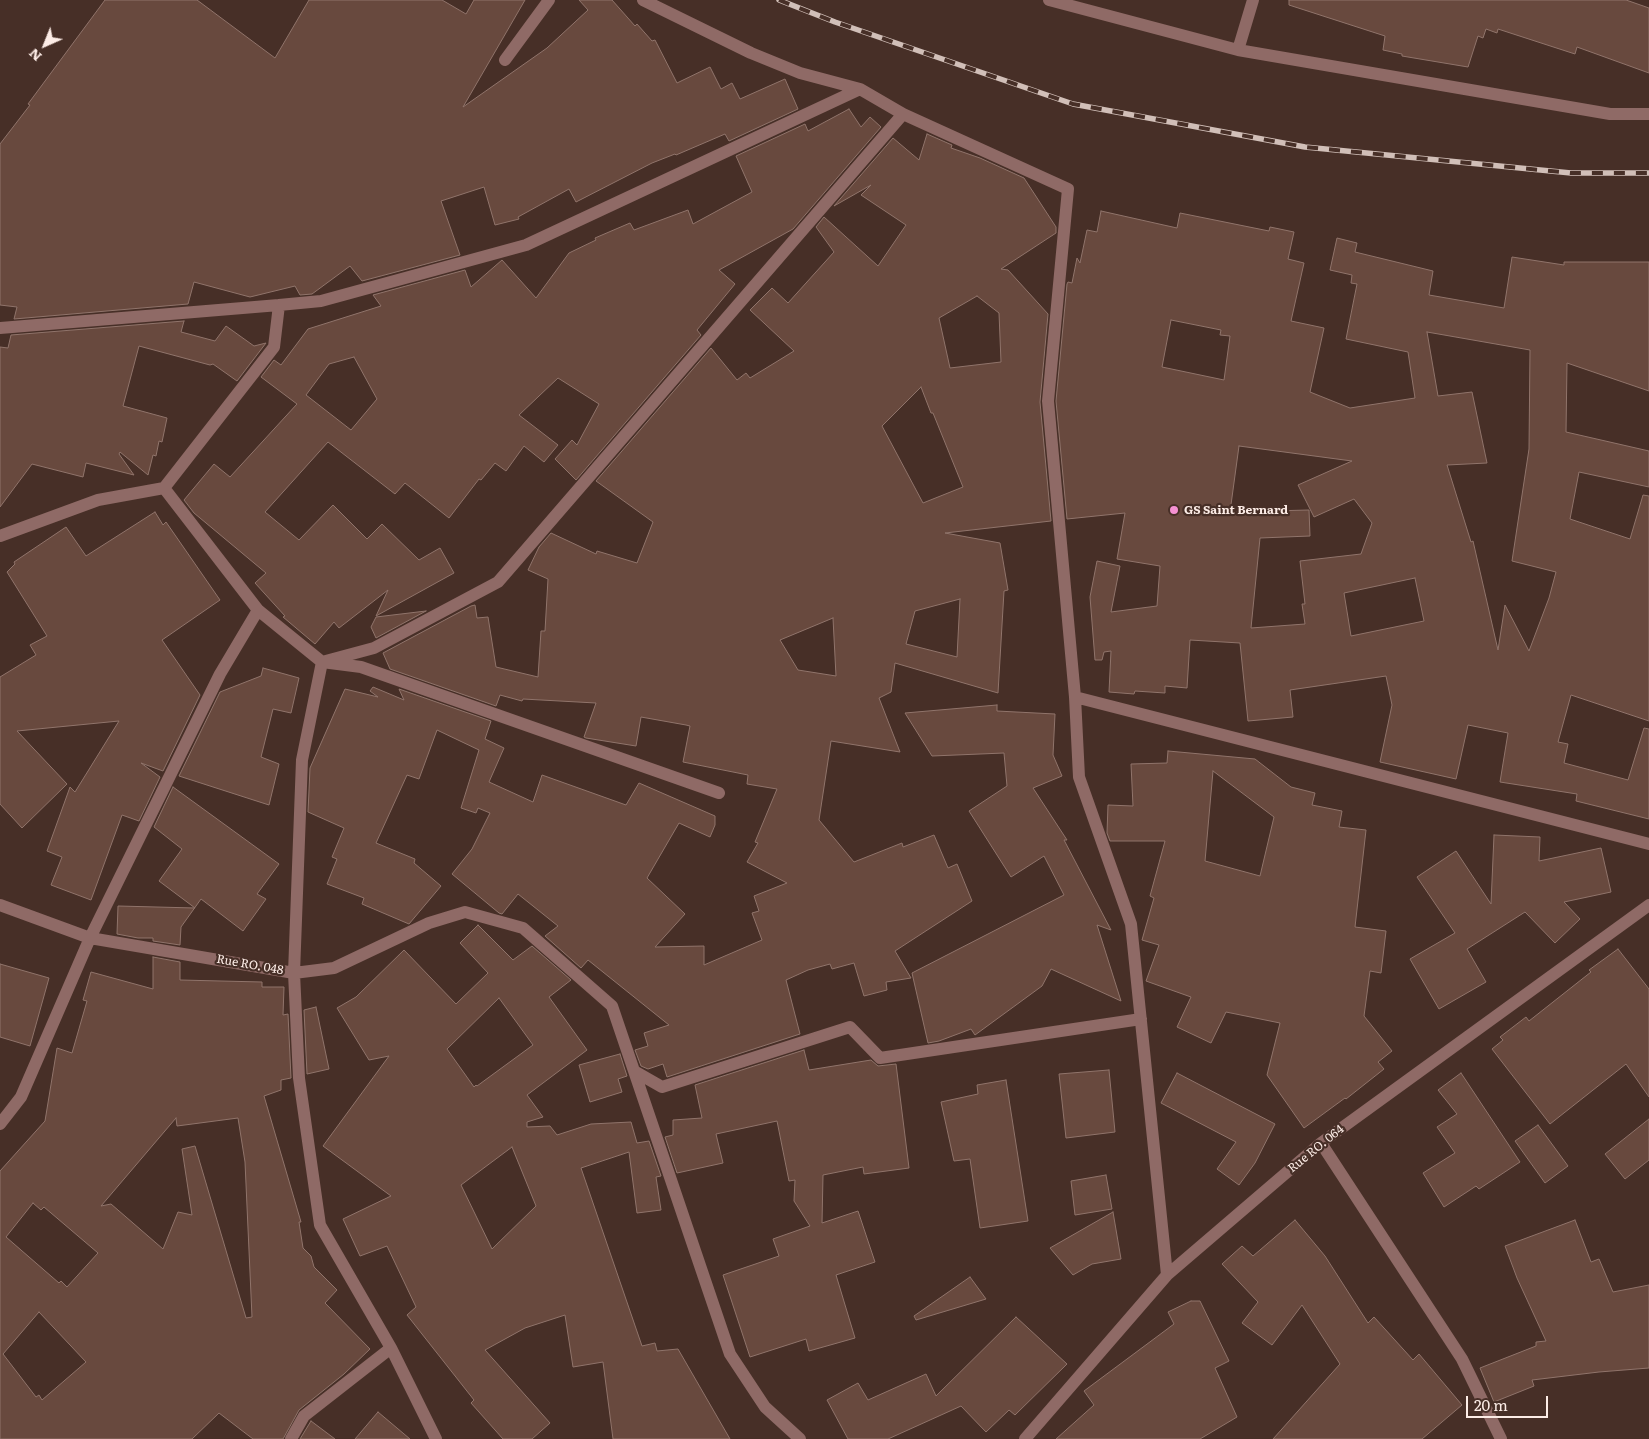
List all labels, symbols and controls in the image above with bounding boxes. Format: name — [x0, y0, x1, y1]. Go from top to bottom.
north arrow — [20, 20, 70, 70]
text: N — [23, 45, 46, 67]
place label: GS Saint Bernard — [1184, 503, 1288, 517]
marker: GS Saint Bernard — [1168, 504, 1180, 516]
street label: Rue RO. 048 — [215, 952, 285, 978]
street label: Rue RO. 064 — [1285, 1122, 1347, 1176]
scale bar — [1469, 1386, 1552, 1418]
text: 20 m — [1474, 1393, 1508, 1416]

